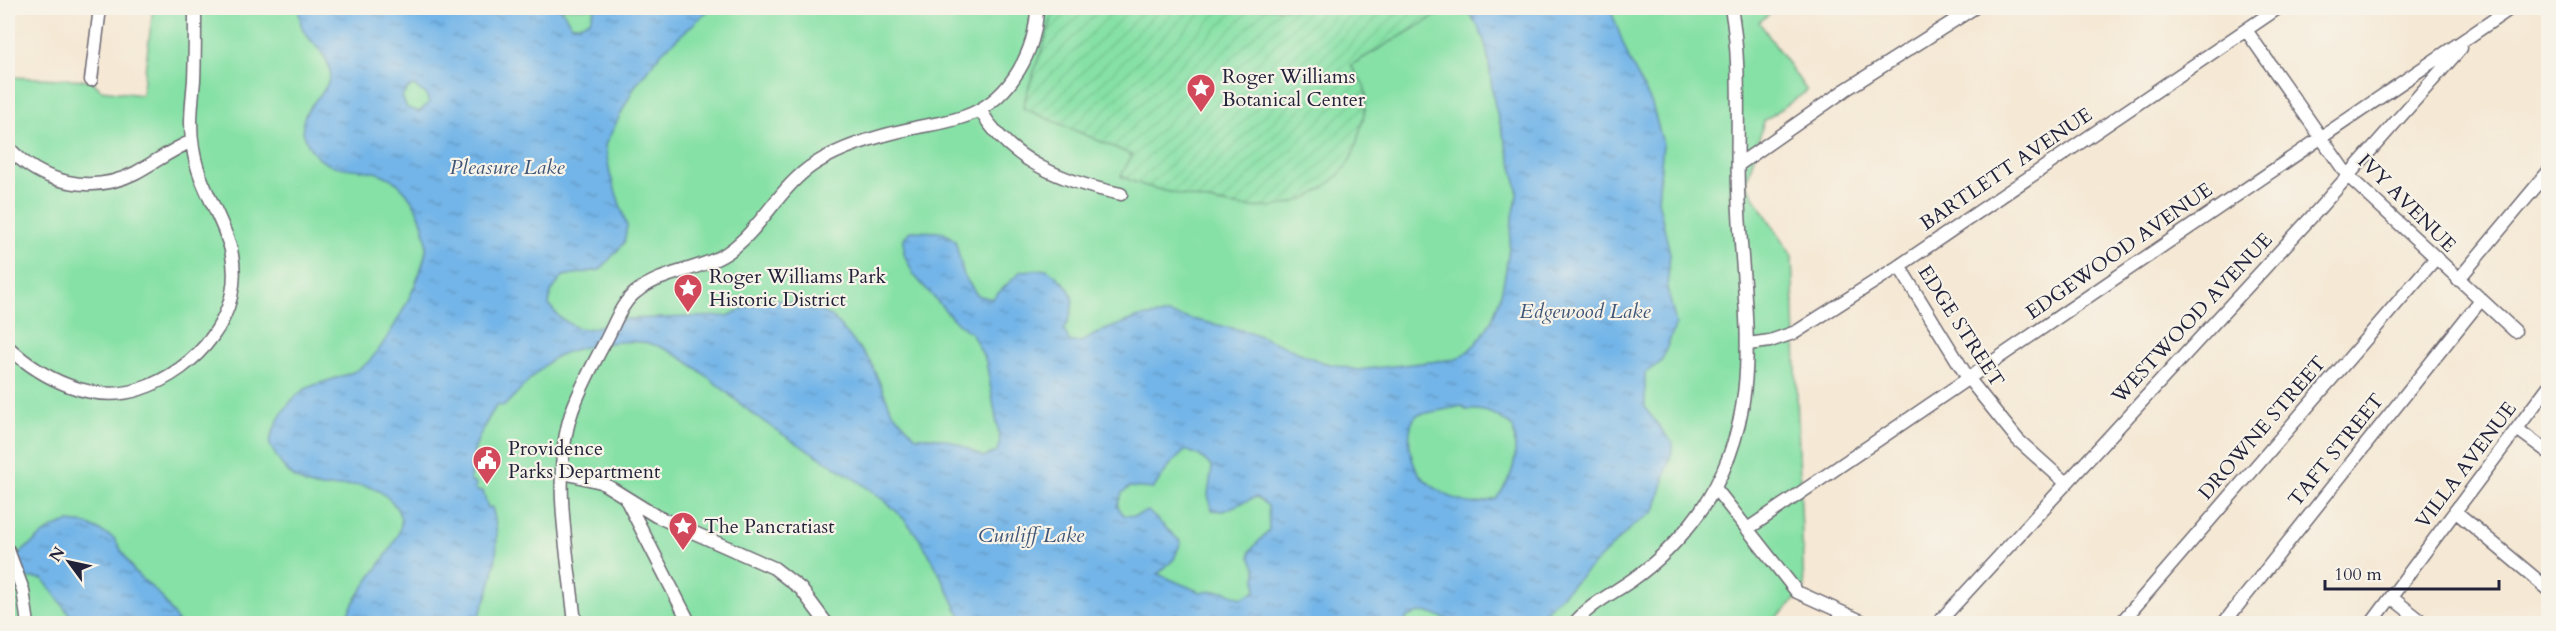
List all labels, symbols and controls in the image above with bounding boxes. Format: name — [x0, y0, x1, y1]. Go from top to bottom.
place label: Roger Williams Botanical Center — [1222, 63, 1366, 113]
place icon: Roger Williams Botanical Center — [1185, 72, 1217, 114]
street label: BARTLETT AVENUE — [1915, 101, 2097, 237]
street label: IVY AVENUE — [2352, 148, 2462, 258]
water label: Pleasure Lake — [449, 153, 565, 182]
street label: EDGEWOOD AVENUE — [2020, 176, 2218, 326]
street label: WESTWOOD AVENUE — [2105, 227, 2278, 410]
street label: EDGE STREET — [1912, 260, 2011, 392]
place label: Roger Williams Park Historic District — [709, 263, 887, 313]
place icon: Roger Williams Park Historic District — [672, 272, 704, 314]
water label: Edgewood Lake — [1519, 297, 1651, 326]
street label: DROWNE STREET — [2192, 350, 2332, 506]
street label: TAFT STREET — [2282, 388, 2390, 512]
street label: VILLA AVENUE — [2409, 396, 2523, 534]
place label: Providence Parks Department — [508, 435, 661, 485]
public building icon: Providence Parks Department — [471, 444, 503, 486]
place icon: The Pancratiast — [667, 510, 699, 552]
place label: The Pancratiast — [704, 513, 835, 540]
water label: Cunliff Lake — [978, 521, 1085, 550]
north arrow — [39, 532, 99, 592]
text: N — [44, 542, 70, 566]
scale bar — [2325, 553, 2499, 591]
text: 100 m — [2334, 562, 2382, 587]

